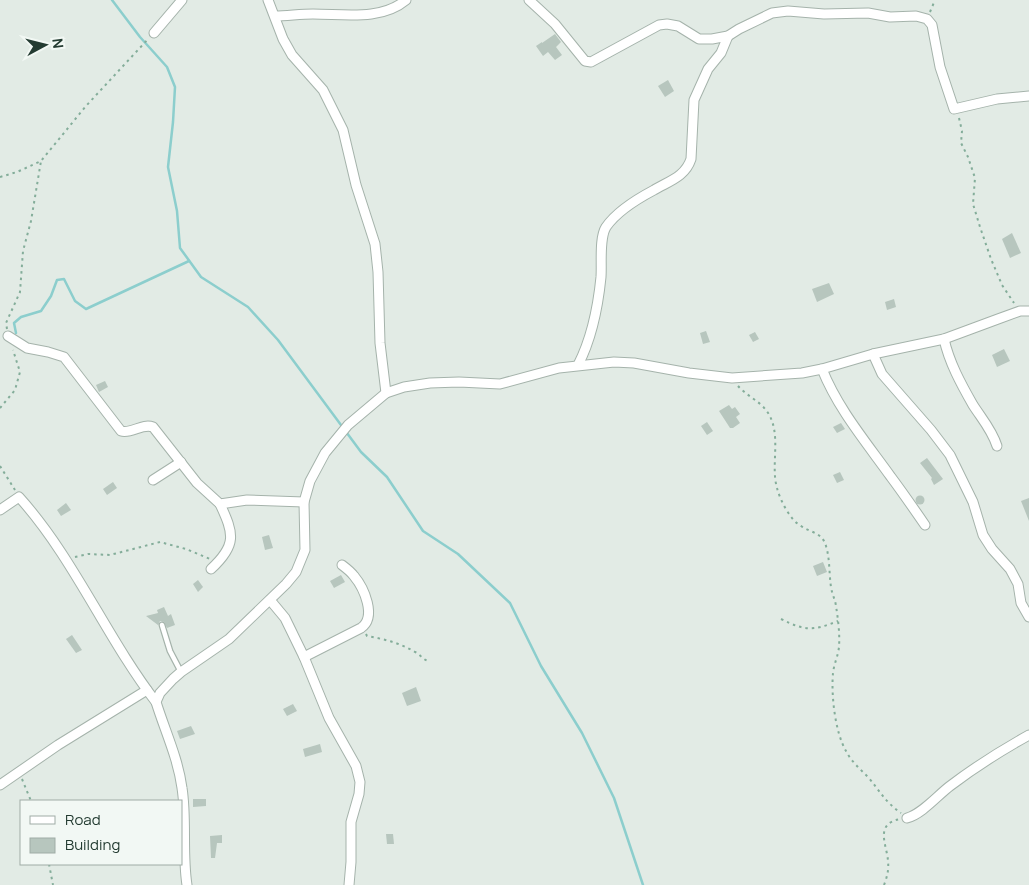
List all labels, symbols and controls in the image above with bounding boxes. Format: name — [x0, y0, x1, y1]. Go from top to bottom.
north arrow — [20, 20, 70, 70]
text: N — [48, 37, 68, 50]
legend — [20, 800, 182, 865]
text: Road — [65, 809, 101, 830]
text: Building — [65, 834, 120, 855]

